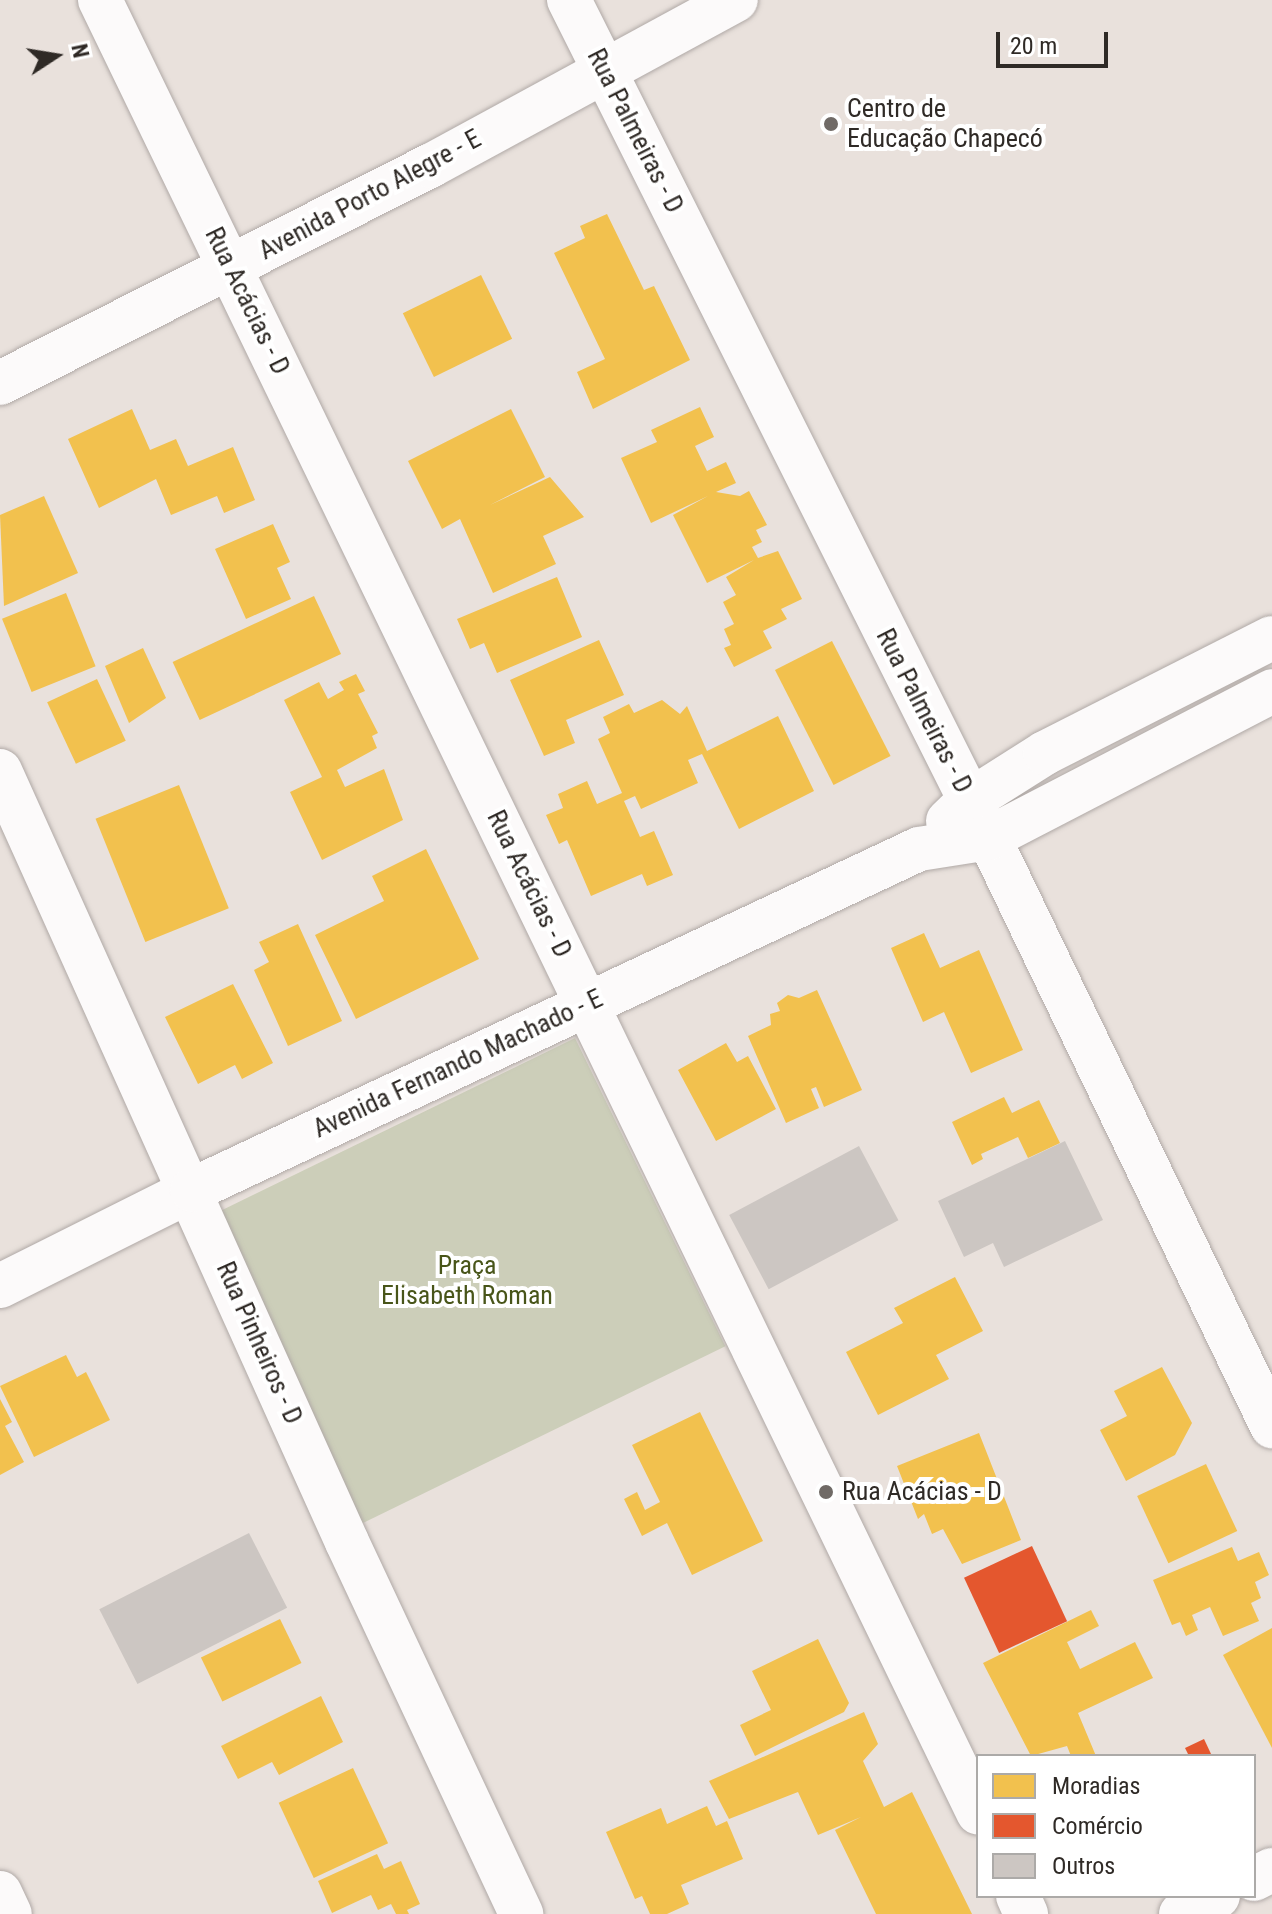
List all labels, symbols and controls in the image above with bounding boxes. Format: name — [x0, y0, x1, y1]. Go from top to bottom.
north arrow — [16, 16, 96, 96]
scale bar — [1000, 16, 1112, 66]
text: 20 m — [1010, 32, 1057, 60]
text: N — [66, 42, 94, 60]
street label: Rua Palmeiras - D — [580, 44, 690, 218]
place label: Centro de Educação Chapecó — [847, 93, 1043, 154]
marker: Centro de Educação Chapecó — [822, 115, 840, 133]
street label: Avenida Porto Alegre - E — [254, 123, 486, 267]
street label: Rua Acácias - D — [198, 222, 296, 380]
street label: Rua Palmeiras - D — [869, 624, 979, 798]
street label: Rua Acácias - D — [480, 805, 578, 963]
street label: Avenida Fernando Machado - E — [308, 983, 608, 1145]
park label: Praça Elisabeth Roman — [381, 1250, 553, 1312]
street label: Rua Pinheiros - D — [209, 1257, 309, 1429]
place label: Rua Acácias - D — [842, 1476, 1002, 1508]
marker: Rua Acácias - D — [817, 1483, 835, 1501]
legend — [976, 1754, 1256, 1898]
text: Moradias — [1052, 1772, 1140, 1800]
text: Comércio — [1052, 1812, 1143, 1840]
text: Outros — [1052, 1852, 1115, 1880]

